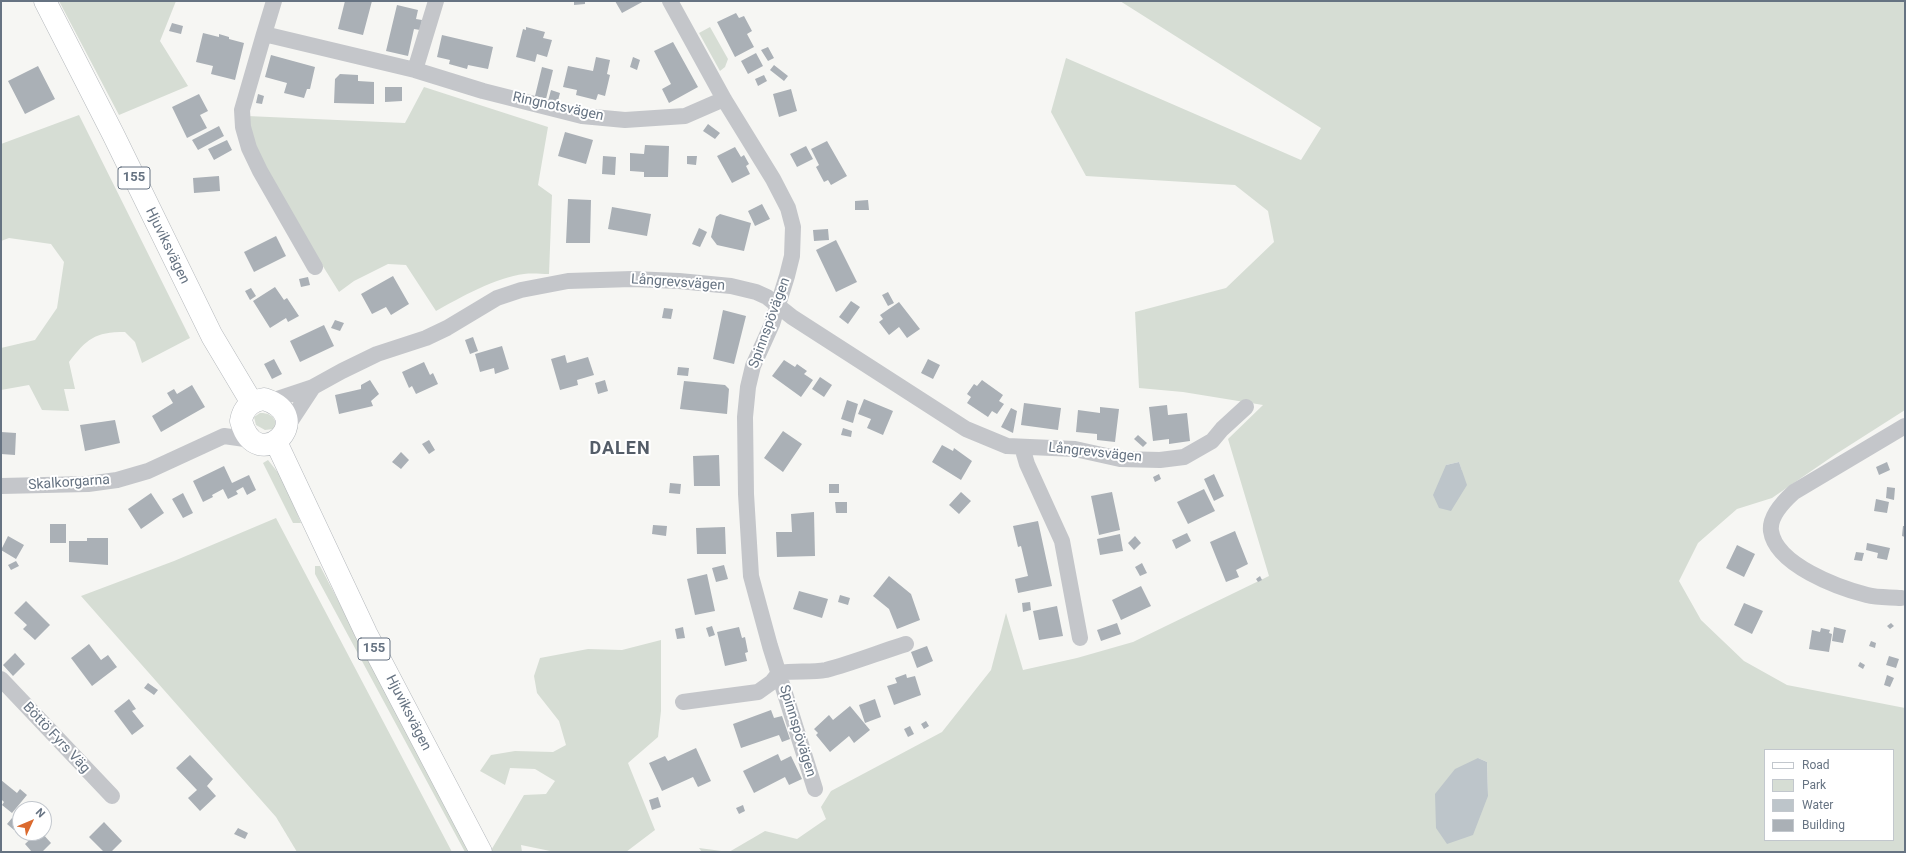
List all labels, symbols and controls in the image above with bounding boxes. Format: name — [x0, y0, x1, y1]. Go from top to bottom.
street label: Ringnotsvägen — [511, 89, 605, 125]
road number: 155 — [118, 167, 150, 189]
street label: Hjuviksvägen — [141, 205, 193, 287]
street label: Långrevsvägen — [631, 271, 725, 295]
street label: Spinnspövägen — [746, 275, 794, 371]
district label: DALEN — [589, 438, 651, 460]
street label: Långrevsvägen — [1047, 440, 1143, 466]
street label: Skalkorgarna — [28, 472, 110, 494]
road number: 155 — [358, 638, 390, 660]
street label: Hjuviksvägen — [382, 672, 434, 754]
street label: Spinnspövägen — [775, 683, 819, 779]
street label: Böttö Fyrs Väg — [19, 699, 93, 777]
legend — [1764, 749, 1894, 841]
text: Road — [1802, 758, 1830, 772]
text: Park — [1802, 778, 1826, 792]
text: Water — [1802, 798, 1833, 812]
north arrow — [12, 801, 52, 841]
text: N — [33, 806, 48, 820]
text: Building — [1802, 818, 1845, 832]

